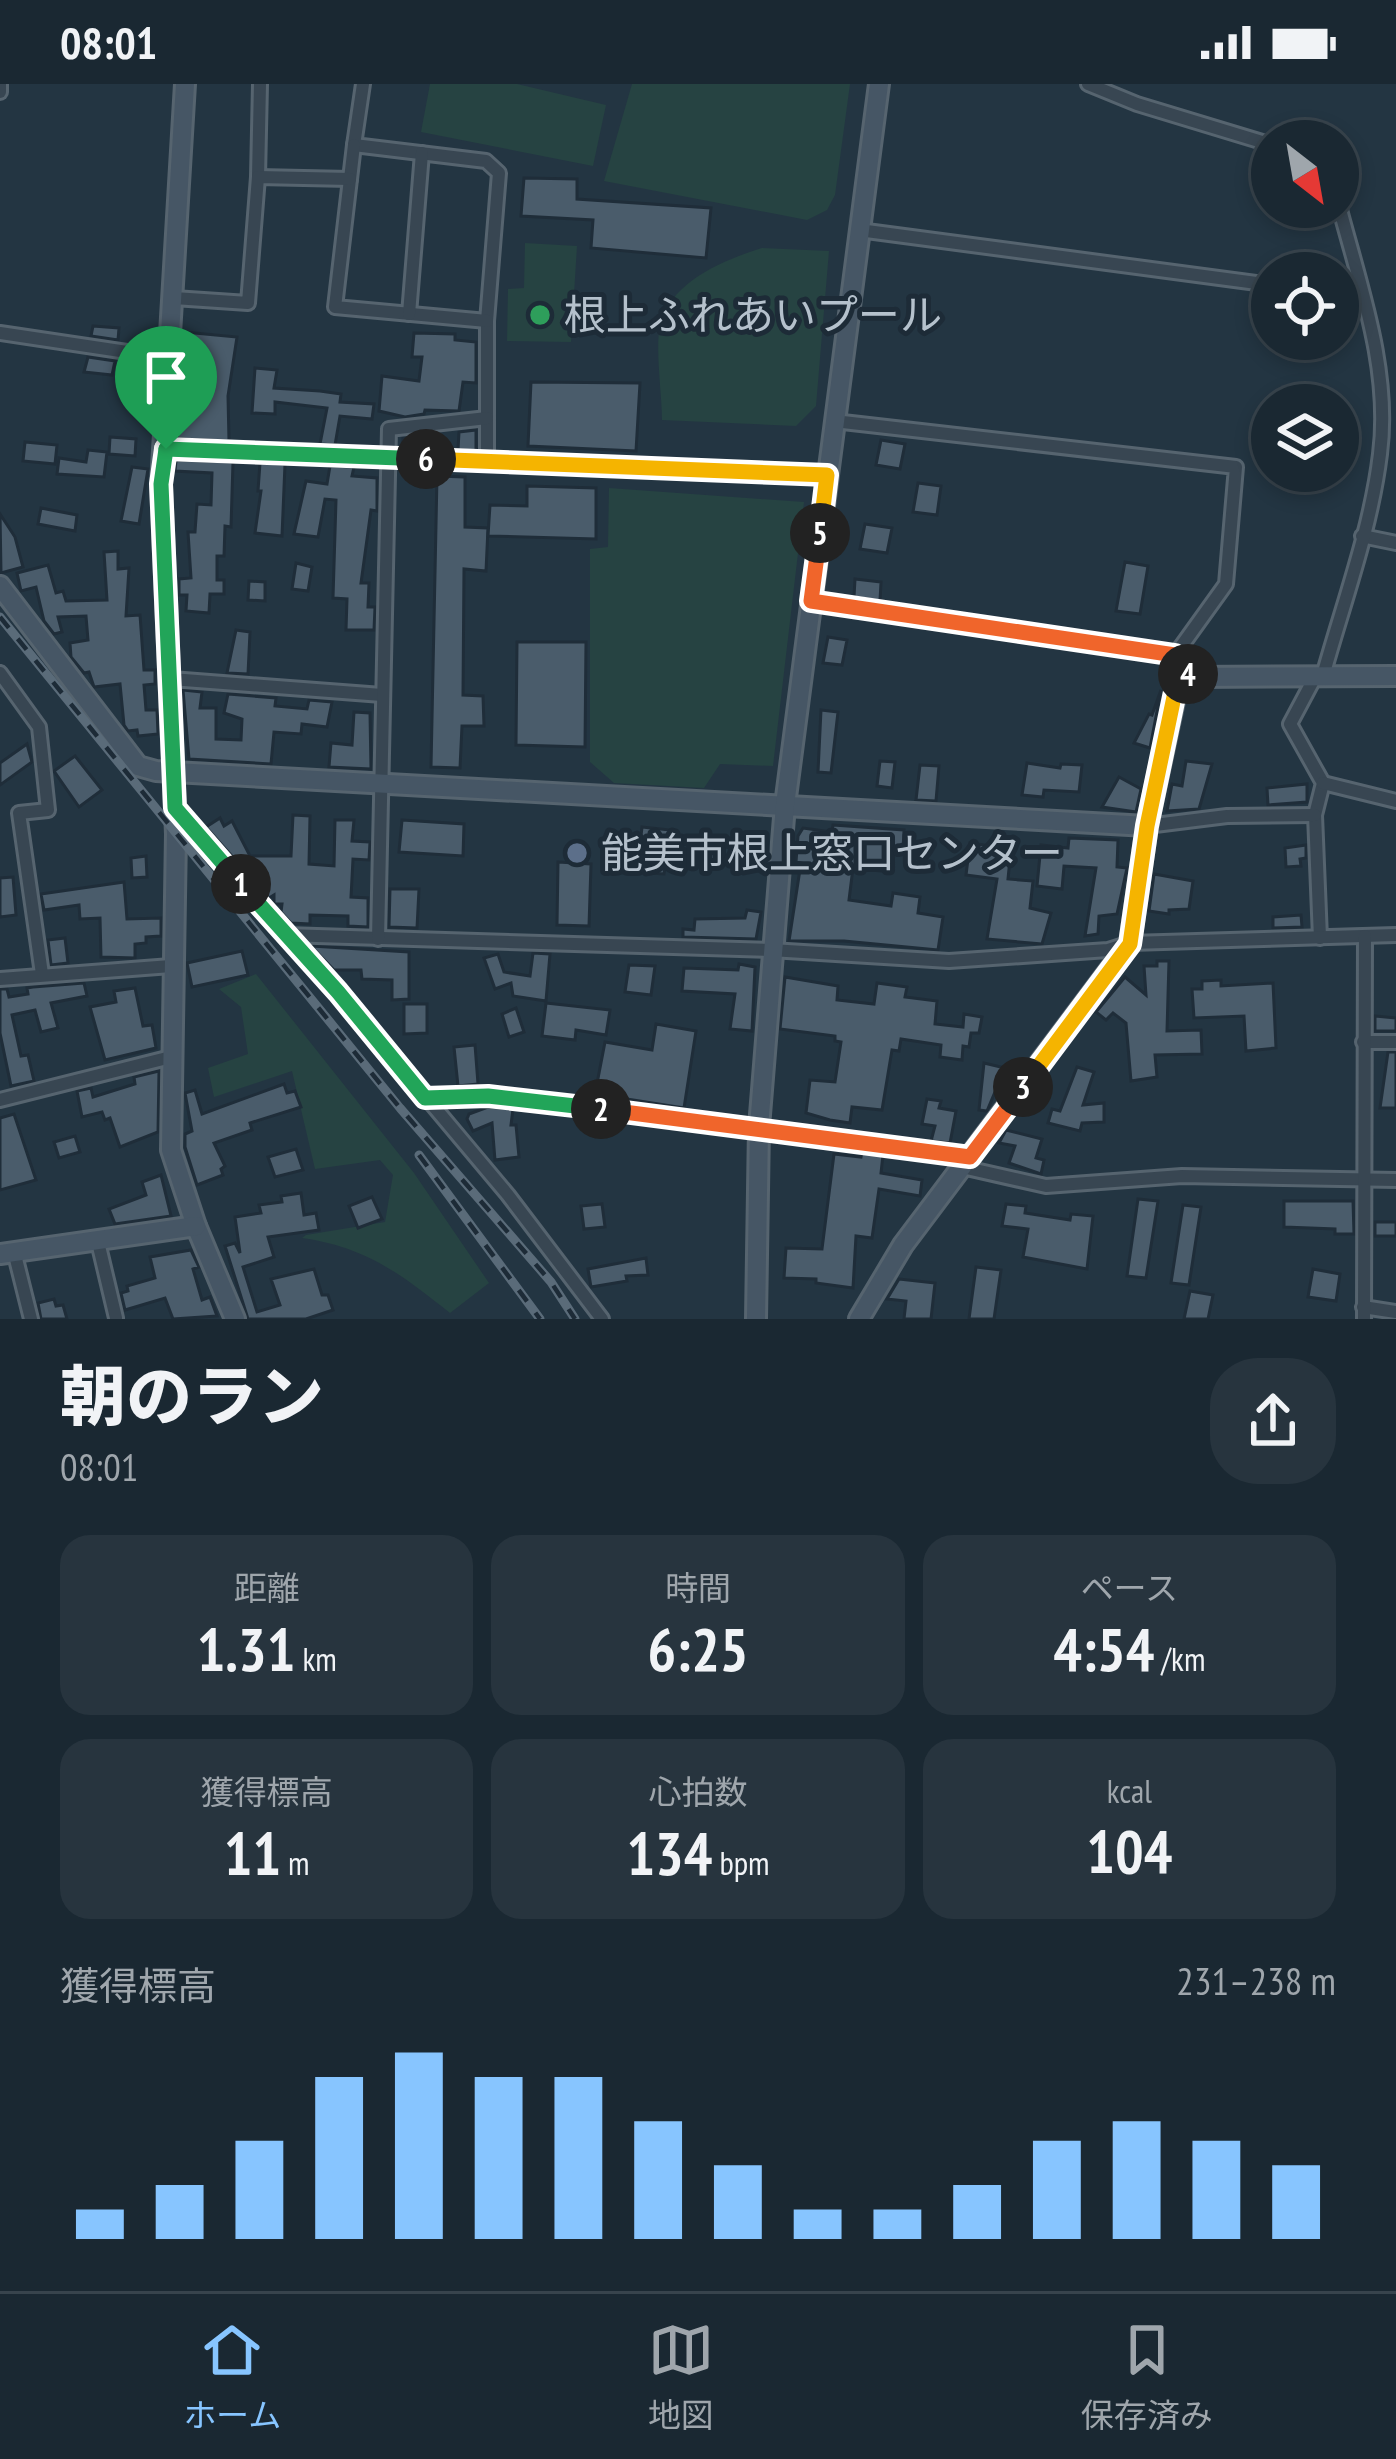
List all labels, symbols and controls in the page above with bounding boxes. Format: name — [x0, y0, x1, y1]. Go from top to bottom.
text: 08:01 — [60, 13, 157, 71]
north arrow — [1251, 120, 1359, 228]
map controls — [1251, 120, 1359, 492]
button: locate — [1251, 252, 1359, 360]
place label: 根上ふれあいプール — [564, 287, 942, 342]
marker: 根上ふれあいプール — [527, 302, 553, 328]
pin — [115, 326, 217, 449]
icon: arrive — [133, 344, 199, 410]
button: layers — [1251, 384, 1359, 492]
pin: 6 — [396, 429, 456, 489]
text: 6 — [418, 437, 434, 480]
pin: 5 — [790, 503, 850, 563]
text: 5 — [812, 511, 828, 554]
pin: 4 — [1158, 644, 1218, 704]
text: 4 — [1180, 652, 1196, 695]
place label: 能美市根上窓口センター — [601, 825, 1063, 880]
marker: 能美市根上窓口センター — [564, 840, 590, 866]
pin: 1 — [211, 854, 271, 914]
text: 1 — [233, 862, 249, 905]
pin: 3 — [993, 1057, 1053, 1117]
text: 3 — [1015, 1065, 1031, 1108]
pin: 2 — [571, 1079, 631, 1139]
text: 2 — [593, 1087, 609, 1130]
text: 朝のラン — [60, 1353, 324, 1438]
button: share — [1210, 1358, 1336, 1484]
text: 08:01 — [60, 1441, 138, 1492]
text: 距離 — [234, 1566, 300, 1609]
text: 時間 — [665, 1566, 731, 1609]
text: ペース — [1081, 1566, 1178, 1609]
text: 1.31 — [197, 1610, 295, 1688]
text: 6:25 — [647, 1610, 749, 1688]
text: 4:54 — [1053, 1610, 1154, 1688]
text: km — [295, 1637, 337, 1680]
text: /km — [1154, 1637, 1205, 1680]
text: kcal — [1107, 1769, 1152, 1812]
text: 獲得標高 — [201, 1770, 333, 1813]
text: 心拍数 — [648, 1770, 747, 1813]
text: 104 — [1086, 1812, 1172, 1890]
text: 11 — [224, 1814, 281, 1892]
text: 134 — [626, 1814, 712, 1892]
text: m — [281, 1841, 310, 1884]
text: bpm — [712, 1841, 770, 1884]
text: 231–238 m — [1176, 1955, 1336, 2006]
text: 獲得標高 — [60, 1960, 216, 2011]
tab: ホーム — [183, 2317, 281, 2437]
tab: 地図 — [648, 2317, 714, 2437]
tab: 保存済み — [1081, 2317, 1213, 2437]

